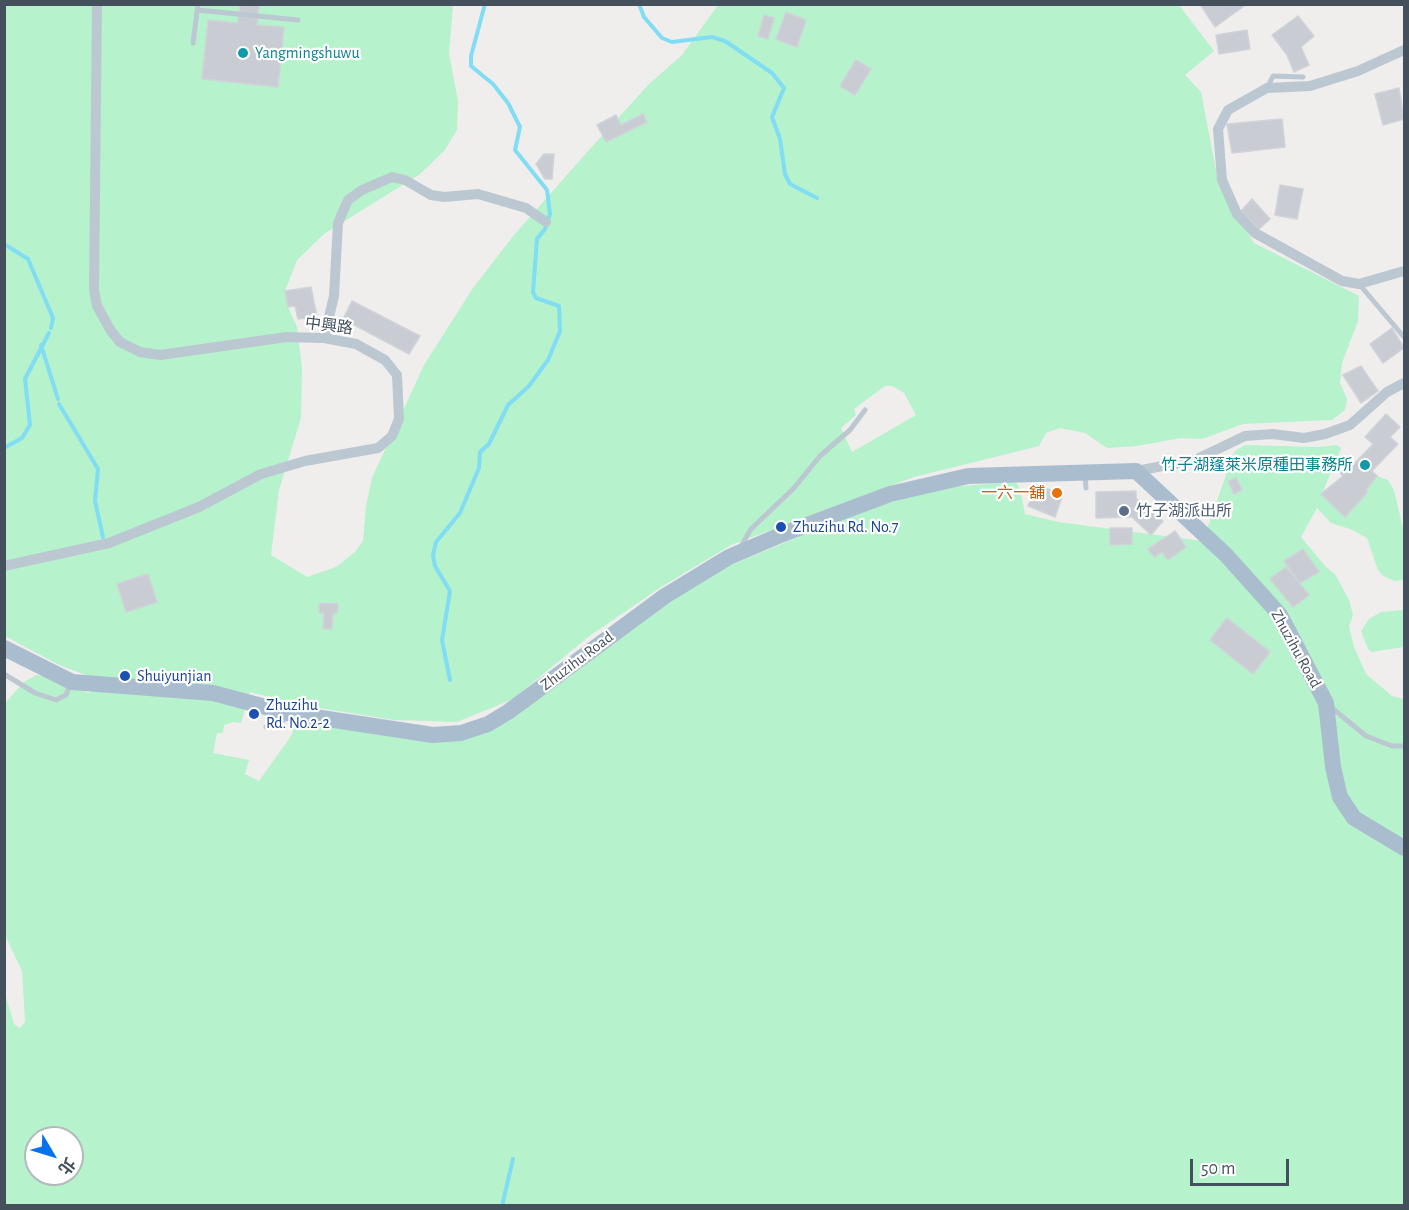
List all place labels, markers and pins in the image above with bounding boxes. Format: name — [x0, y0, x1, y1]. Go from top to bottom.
place label: Yangmingshuwu — [255, 43, 360, 63]
marker: Yangmingshuwu — [236, 46, 250, 60]
place label: 竹子湖蓬萊米原種田事務所 — [1161, 455, 1353, 475]
marker: 竹子湖蓬萊米原種田事務所 — [1358, 458, 1372, 472]
place label: 一六一舖 — [981, 483, 1045, 503]
marker: 一六一舖 — [1050, 486, 1064, 500]
place label: 竹子湖派出所 — [1136, 501, 1232, 521]
marker: 竹子湖派出所 — [1117, 504, 1131, 518]
place label: Zhuzihu Rd. No.7 — [793, 517, 898, 537]
marker: Zhuzihu Rd. No.7 — [774, 520, 788, 534]
place label: Shuiyunjian — [137, 666, 211, 686]
marker: Shuiyunjian — [118, 669, 132, 683]
place label: Zhuzihu Rd. No.2-2 — [266, 695, 330, 733]
marker: Zhuzihu Rd. No.2-2 — [247, 707, 261, 721]

